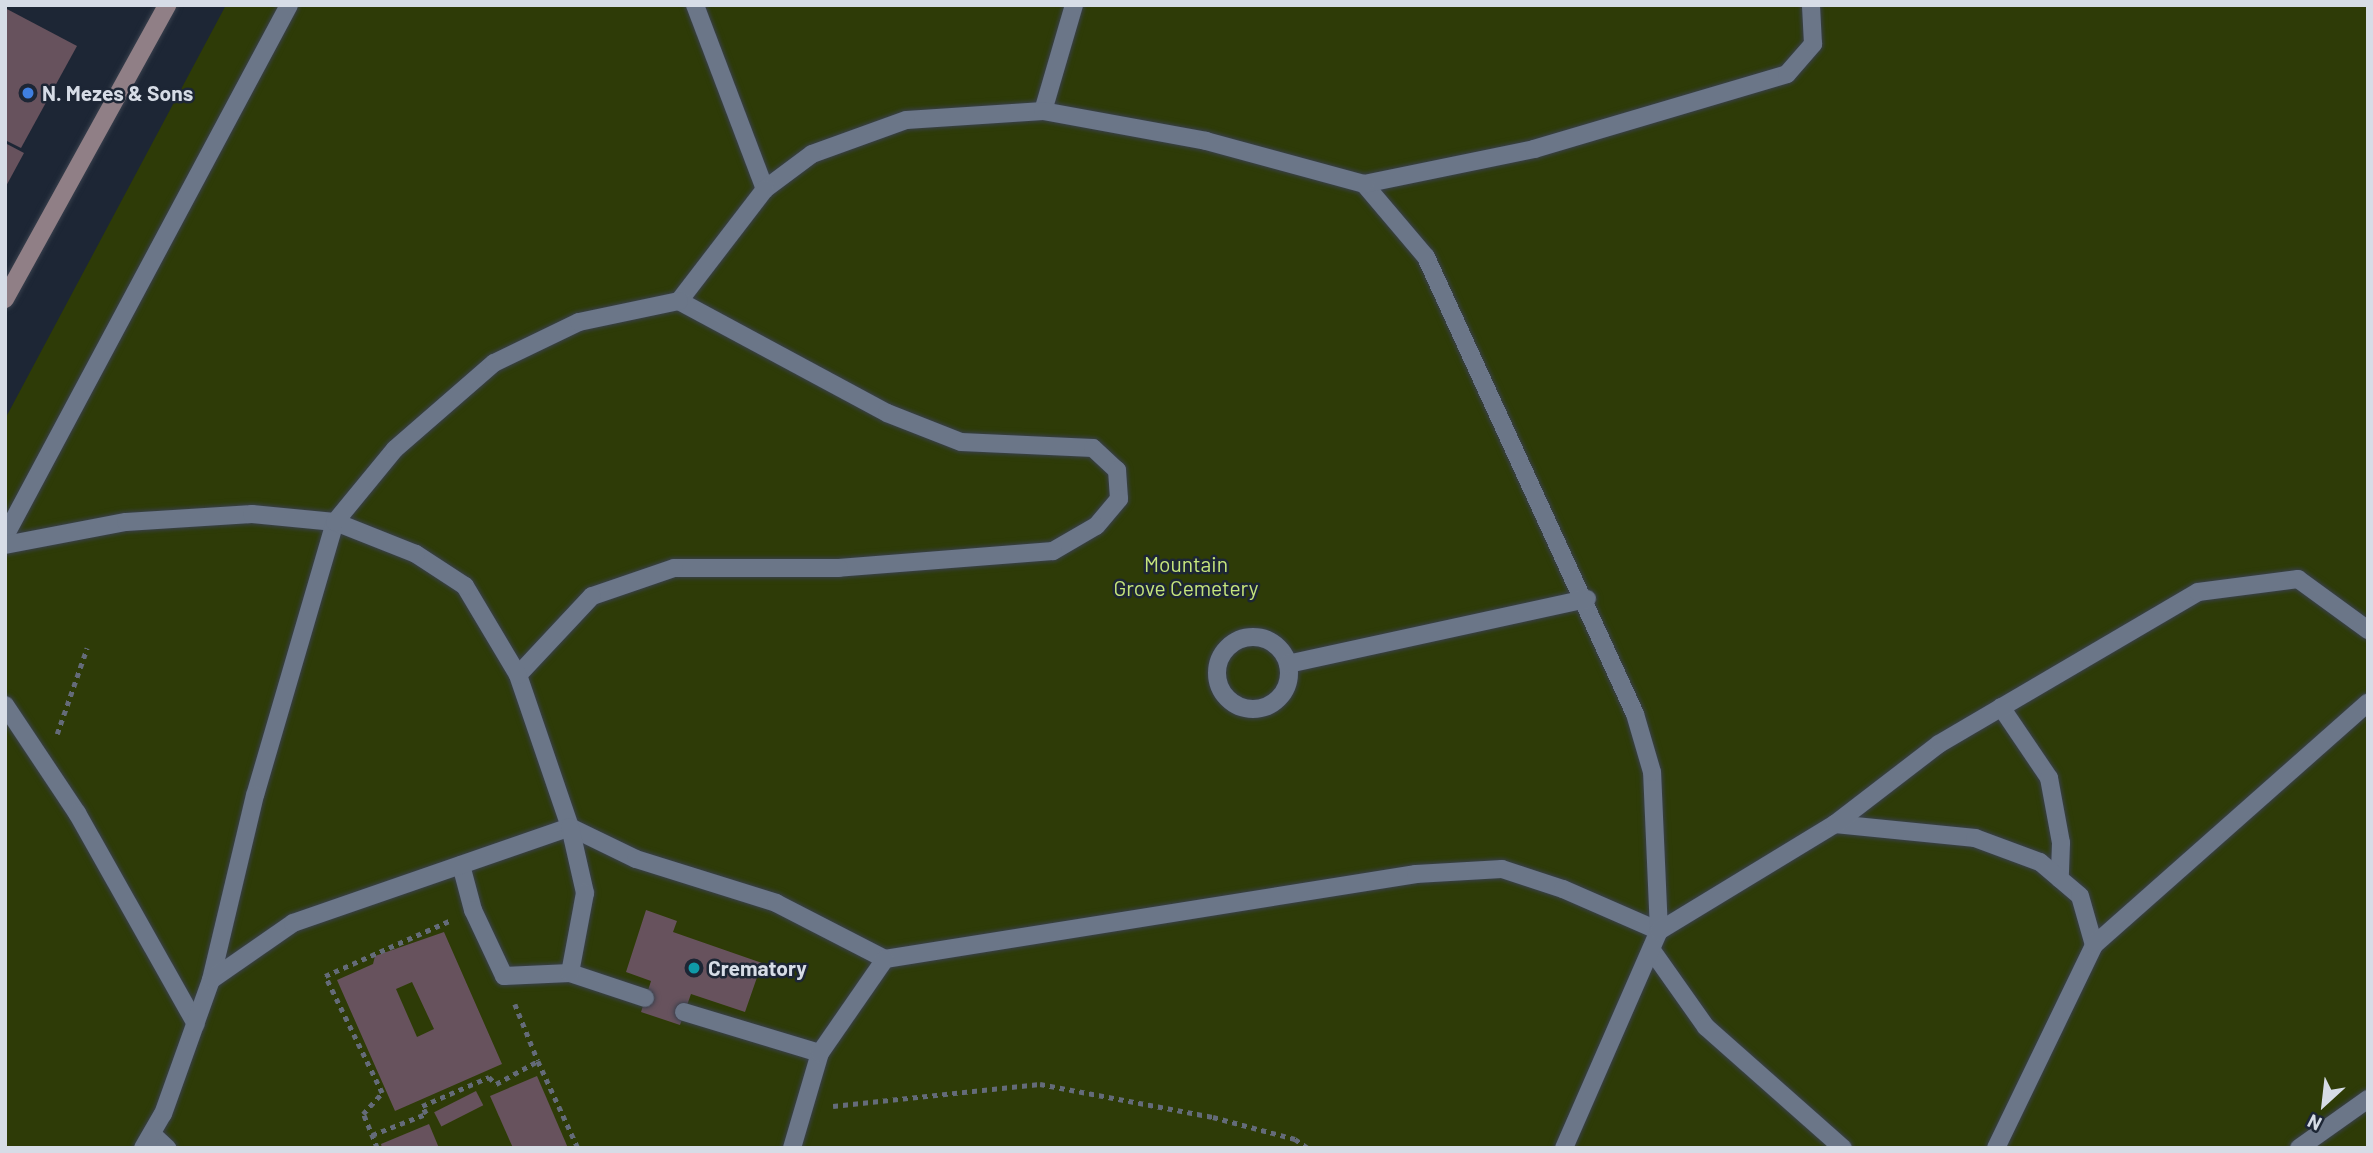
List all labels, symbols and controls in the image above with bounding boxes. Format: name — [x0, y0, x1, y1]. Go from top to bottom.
place label: N. Mezes & Sons — [42, 80, 193, 106]
marker: N. Mezes & Sons — [20, 85, 36, 101]
park label: Mountain Grove Cemetery — [1113, 551, 1259, 601]
place label: Crematory — [708, 955, 807, 981]
marker: Crematory — [686, 960, 702, 976]
north arrow — [2289, 1069, 2359, 1139]
text: N — [2303, 1110, 2325, 1136]

